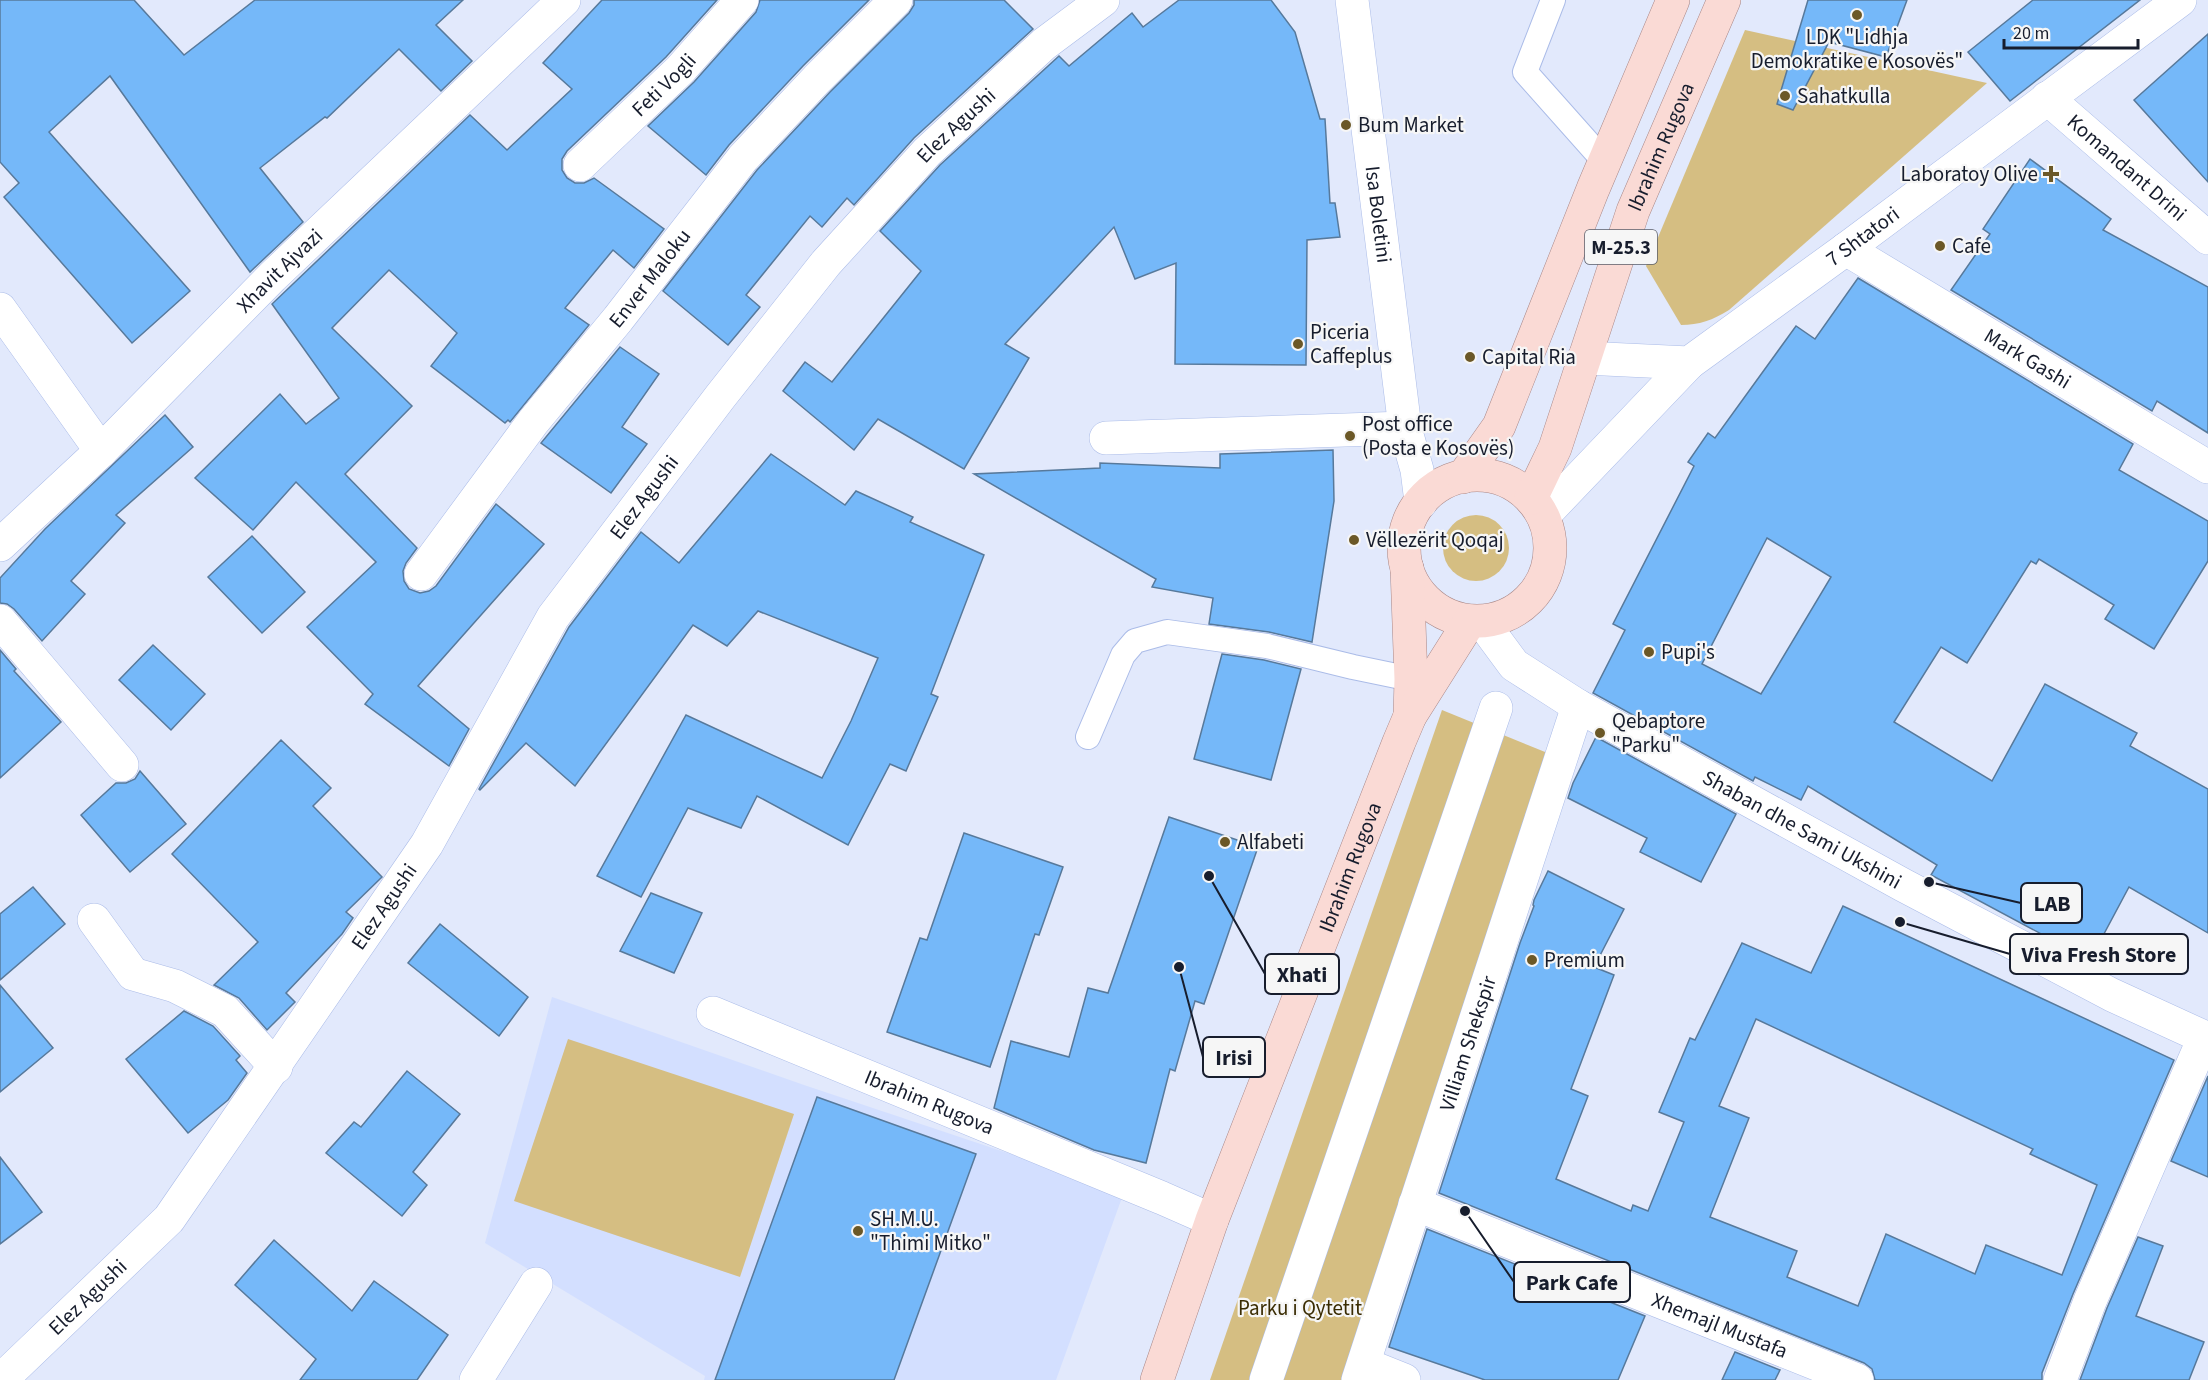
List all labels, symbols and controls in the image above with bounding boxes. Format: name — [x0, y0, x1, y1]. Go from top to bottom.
marker: LDK "Lidhja Demokratike e Kosovës" — [1850, 8, 1864, 22]
scale bar — [2004, 12, 2138, 50]
text: 20 m — [2013, 21, 2049, 46]
place label: LDK "Lidhja Demokratike e Kosovës" — [1751, 22, 1963, 76]
street label: Feti Vogli — [625, 47, 703, 123]
street label: Ibrahim Rugova — [1620, 78, 1702, 216]
street label: Elez Agushi — [909, 81, 1002, 170]
place label: Sahatkulla — [1797, 81, 1890, 111]
marker: Sahatkulla — [1778, 89, 1792, 103]
street label: Komandant Drini — [2061, 107, 2193, 228]
place label: Bum Market — [1358, 110, 1464, 140]
marker: Bum Market — [1339, 118, 1353, 132]
place label: Laboratoy Olive — [1900, 159, 2038, 189]
street label: Isa Boletini — [1358, 164, 1399, 265]
marker: Laboratoy Olive — [2042, 165, 2060, 183]
street label: 7 Shtatori — [1820, 199, 1906, 274]
street label: Xhavit Ajvazi — [230, 221, 329, 319]
street label: Enver Maloku — [602, 222, 698, 334]
road number: M-25.3 — [1585, 230, 1657, 264]
place label: Cafe — [1952, 231, 1991, 261]
marker: Cafe — [1933, 239, 1947, 253]
place label: Piceria Caffeplus — [1310, 317, 1392, 371]
street label: Mark Gashi — [1978, 321, 2077, 396]
marker: Piceria Caffeplus — [1291, 337, 1305, 351]
place label: Capital Ria — [1482, 342, 1576, 372]
marker: Capital Ria — [1463, 350, 1477, 364]
place label: Post office (Posta e Kosovës) — [1362, 409, 1514, 463]
marker: Post office (Posta e Kosovës) — [1343, 429, 1357, 443]
street label: Elez Agushi — [602, 449, 686, 546]
place label: Vëllezërit Qoqaj — [1366, 525, 1504, 555]
marker: Vëllezërit Qoqaj — [1347, 533, 1361, 547]
place label: Pupi's — [1661, 637, 1715, 667]
marker: Pupi's — [1642, 645, 1656, 659]
place label: Qebaptore "Parku" — [1612, 706, 1705, 760]
marker: Qebaptore "Parku" — [1593, 726, 1607, 740]
street label: Shaban dhe Sami Ukshini — [1697, 762, 1907, 896]
street label: Ibrahim Rugova — [1311, 798, 1389, 937]
place label: Alfabeti — [1237, 827, 1304, 857]
marker: Alfabeti — [1218, 835, 1232, 849]
street label: Elez Agushi — [344, 857, 424, 956]
callout: LAB — [2021, 883, 2082, 923]
text: LAB — [2033, 888, 2071, 920]
callout: Viva Fresh Store — [2010, 934, 2188, 974]
text: Viva Fresh Store — [2021, 939, 2176, 971]
place label: Premium — [1544, 945, 1625, 975]
marker: Premium — [1525, 953, 1539, 967]
callout: Xhati — [1265, 954, 1339, 994]
text: Xhati — [1277, 959, 1327, 991]
street label: Villiam Shekspir — [1432, 971, 1504, 1115]
callout: Irisi — [1203, 1037, 1265, 1077]
text: Irisi — [1215, 1042, 1253, 1074]
street label: Ibrahim Rugova — [860, 1062, 999, 1142]
place label: SH.M.U. "Thimi Mitko" — [870, 1204, 991, 1258]
marker: SH.M.U. "Thimi Mitko" — [851, 1224, 865, 1238]
street label: Elez Agushi — [42, 1252, 134, 1342]
callout: Park Cafe — [1514, 1262, 1630, 1302]
text: Park Cafe — [1526, 1267, 1618, 1299]
street label: Xhemajl Mustafa — [1647, 1285, 1792, 1366]
park label: Parku i Qytetit — [1238, 1293, 1362, 1323]

